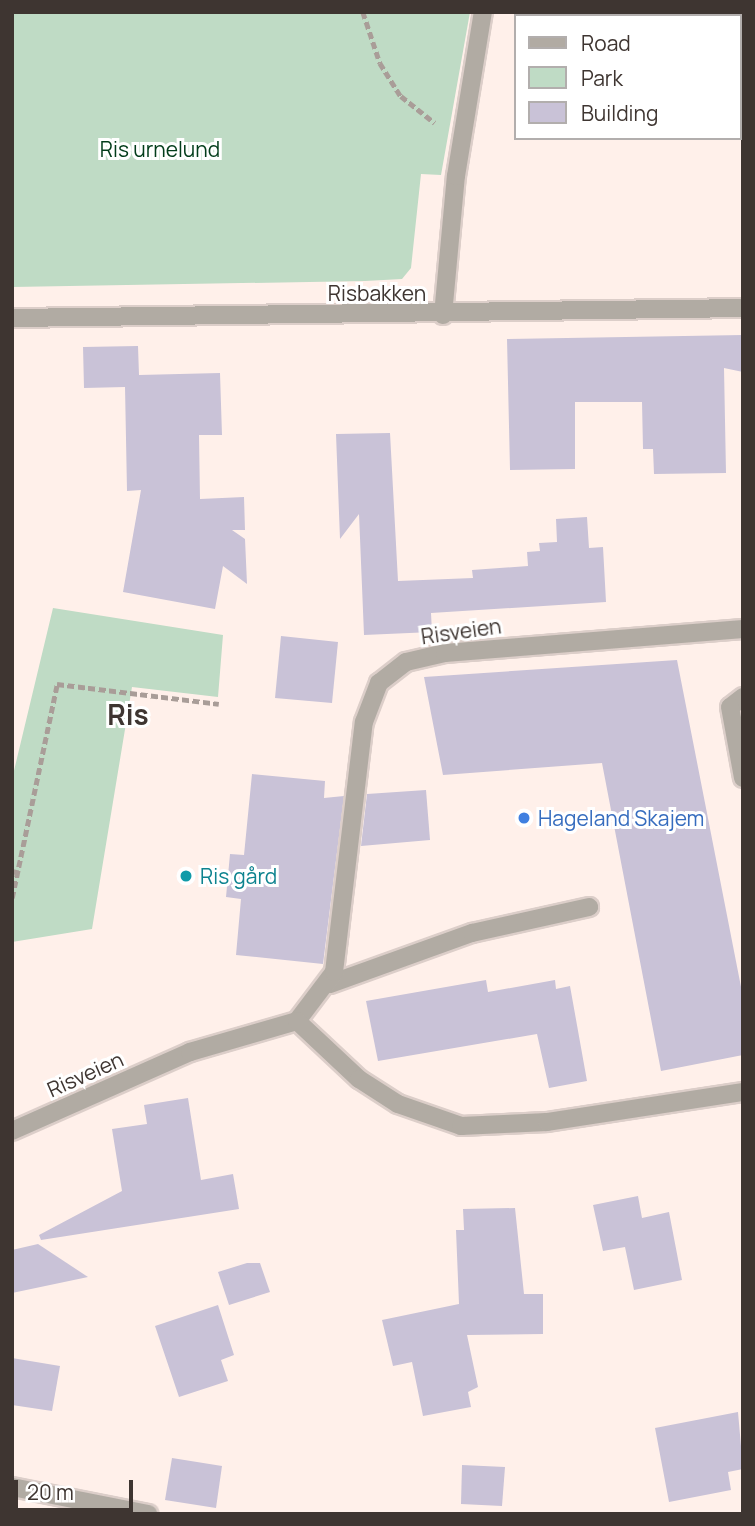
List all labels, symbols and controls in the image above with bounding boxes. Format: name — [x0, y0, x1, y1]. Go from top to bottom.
legend — [514, 14, 741, 140]
text: Road — [581, 29, 631, 57]
text: Park — [581, 64, 623, 92]
text: Building — [581, 99, 658, 127]
park label: Ris urnelund — [100, 136, 220, 162]
street label: Risbakken — [328, 280, 426, 306]
street label: Risveien — [419, 613, 503, 649]
district label: Ris — [107, 697, 149, 731]
place label: Hageland Skajem — [538, 805, 704, 831]
marker: Hageland Skajem — [516, 810, 532, 826]
place label: Ris gård — [200, 863, 277, 889]
marker: Ris gård — [178, 868, 194, 884]
street label: Risveien — [43, 1046, 127, 1102]
scale bar — [18, 1466, 136, 1510]
text: 20 m — [27, 1478, 74, 1506]

